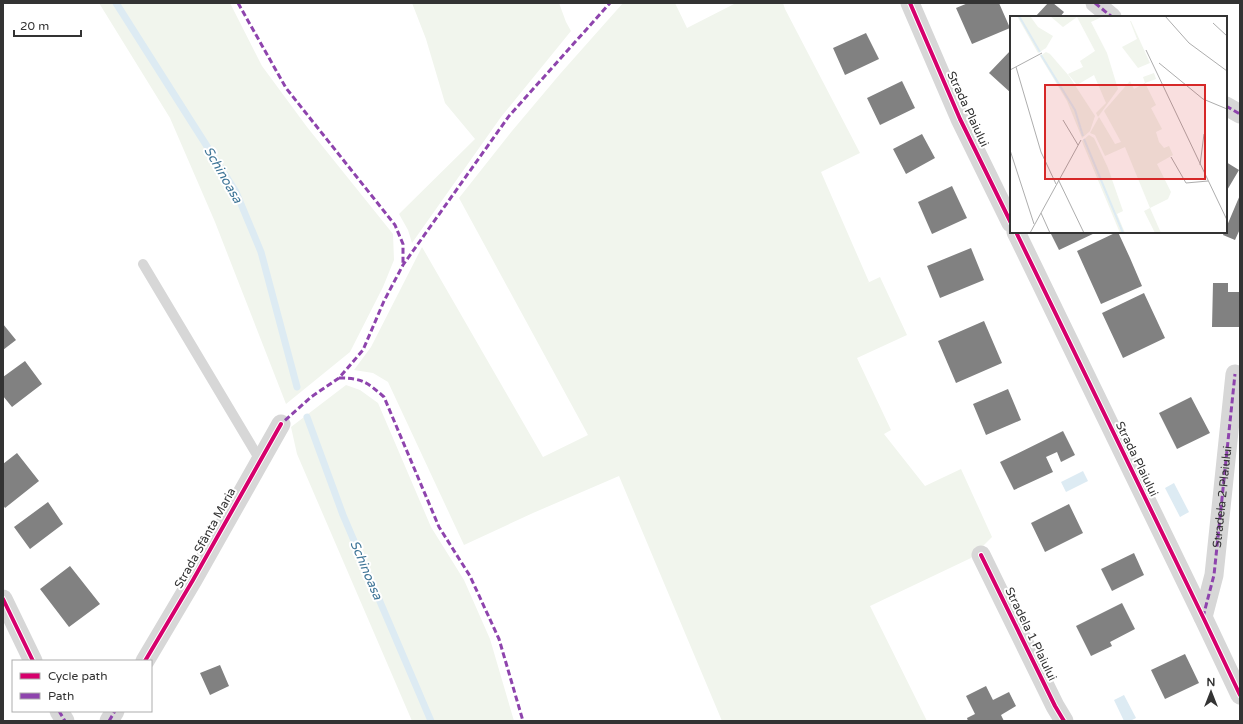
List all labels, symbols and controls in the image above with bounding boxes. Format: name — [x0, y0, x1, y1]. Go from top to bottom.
scale bar — [14, 12, 81, 38]
inset map — [1010, 16, 1227, 233]
text: 20 m — [20, 19, 49, 33]
street label: Strada Plaiului — [944, 69, 992, 149]
water label: Schinoasa — [200, 144, 246, 207]
street label: Strada Plaiului — [1113, 419, 1161, 499]
street label: Stradela 2 Plaiului — [1210, 445, 1234, 548]
street label: Strada Sfânta Maria — [171, 485, 239, 591]
water label: Schinoasa — [346, 538, 386, 603]
street label: Stradela 1 Plaiului — [1002, 585, 1060, 683]
legend — [12, 660, 152, 712]
text: Cycle path — [48, 669, 107, 683]
north arrow — [1191, 672, 1231, 712]
text: N — [1207, 676, 1215, 689]
text: Path — [48, 689, 74, 703]

